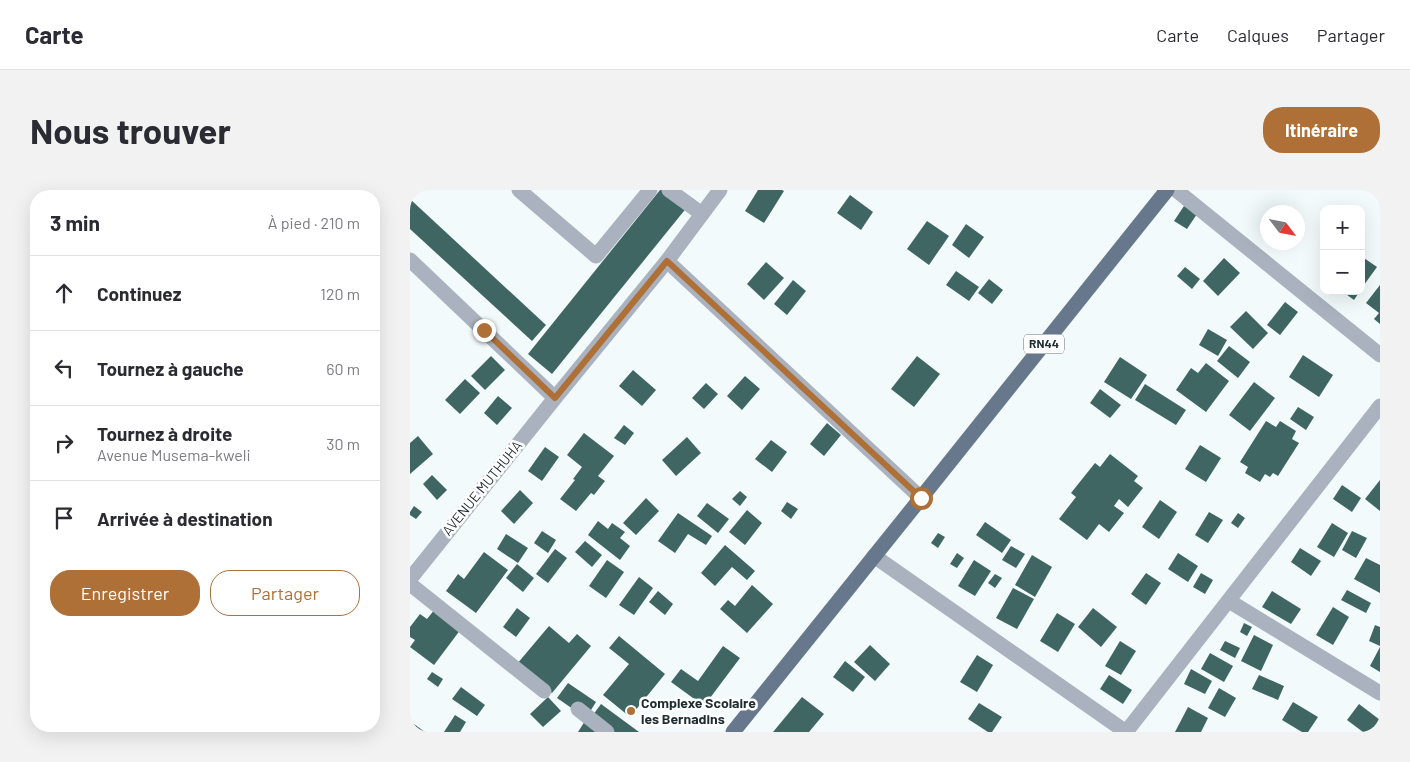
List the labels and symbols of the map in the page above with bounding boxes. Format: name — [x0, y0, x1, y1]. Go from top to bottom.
north arrow — [1260, 205, 1305, 250]
route end — [473, 319, 496, 342]
road number: RN44 — [1024, 334, 1064, 354]
street label: AVENUE MUTHUHA — [438, 436, 525, 539]
route start — [910, 487, 933, 510]
place label: Complexe Scolaire les Bernadins — [641, 694, 756, 727]
marker: Complexe Scolaire les Bernadins — [625, 705, 637, 717]

